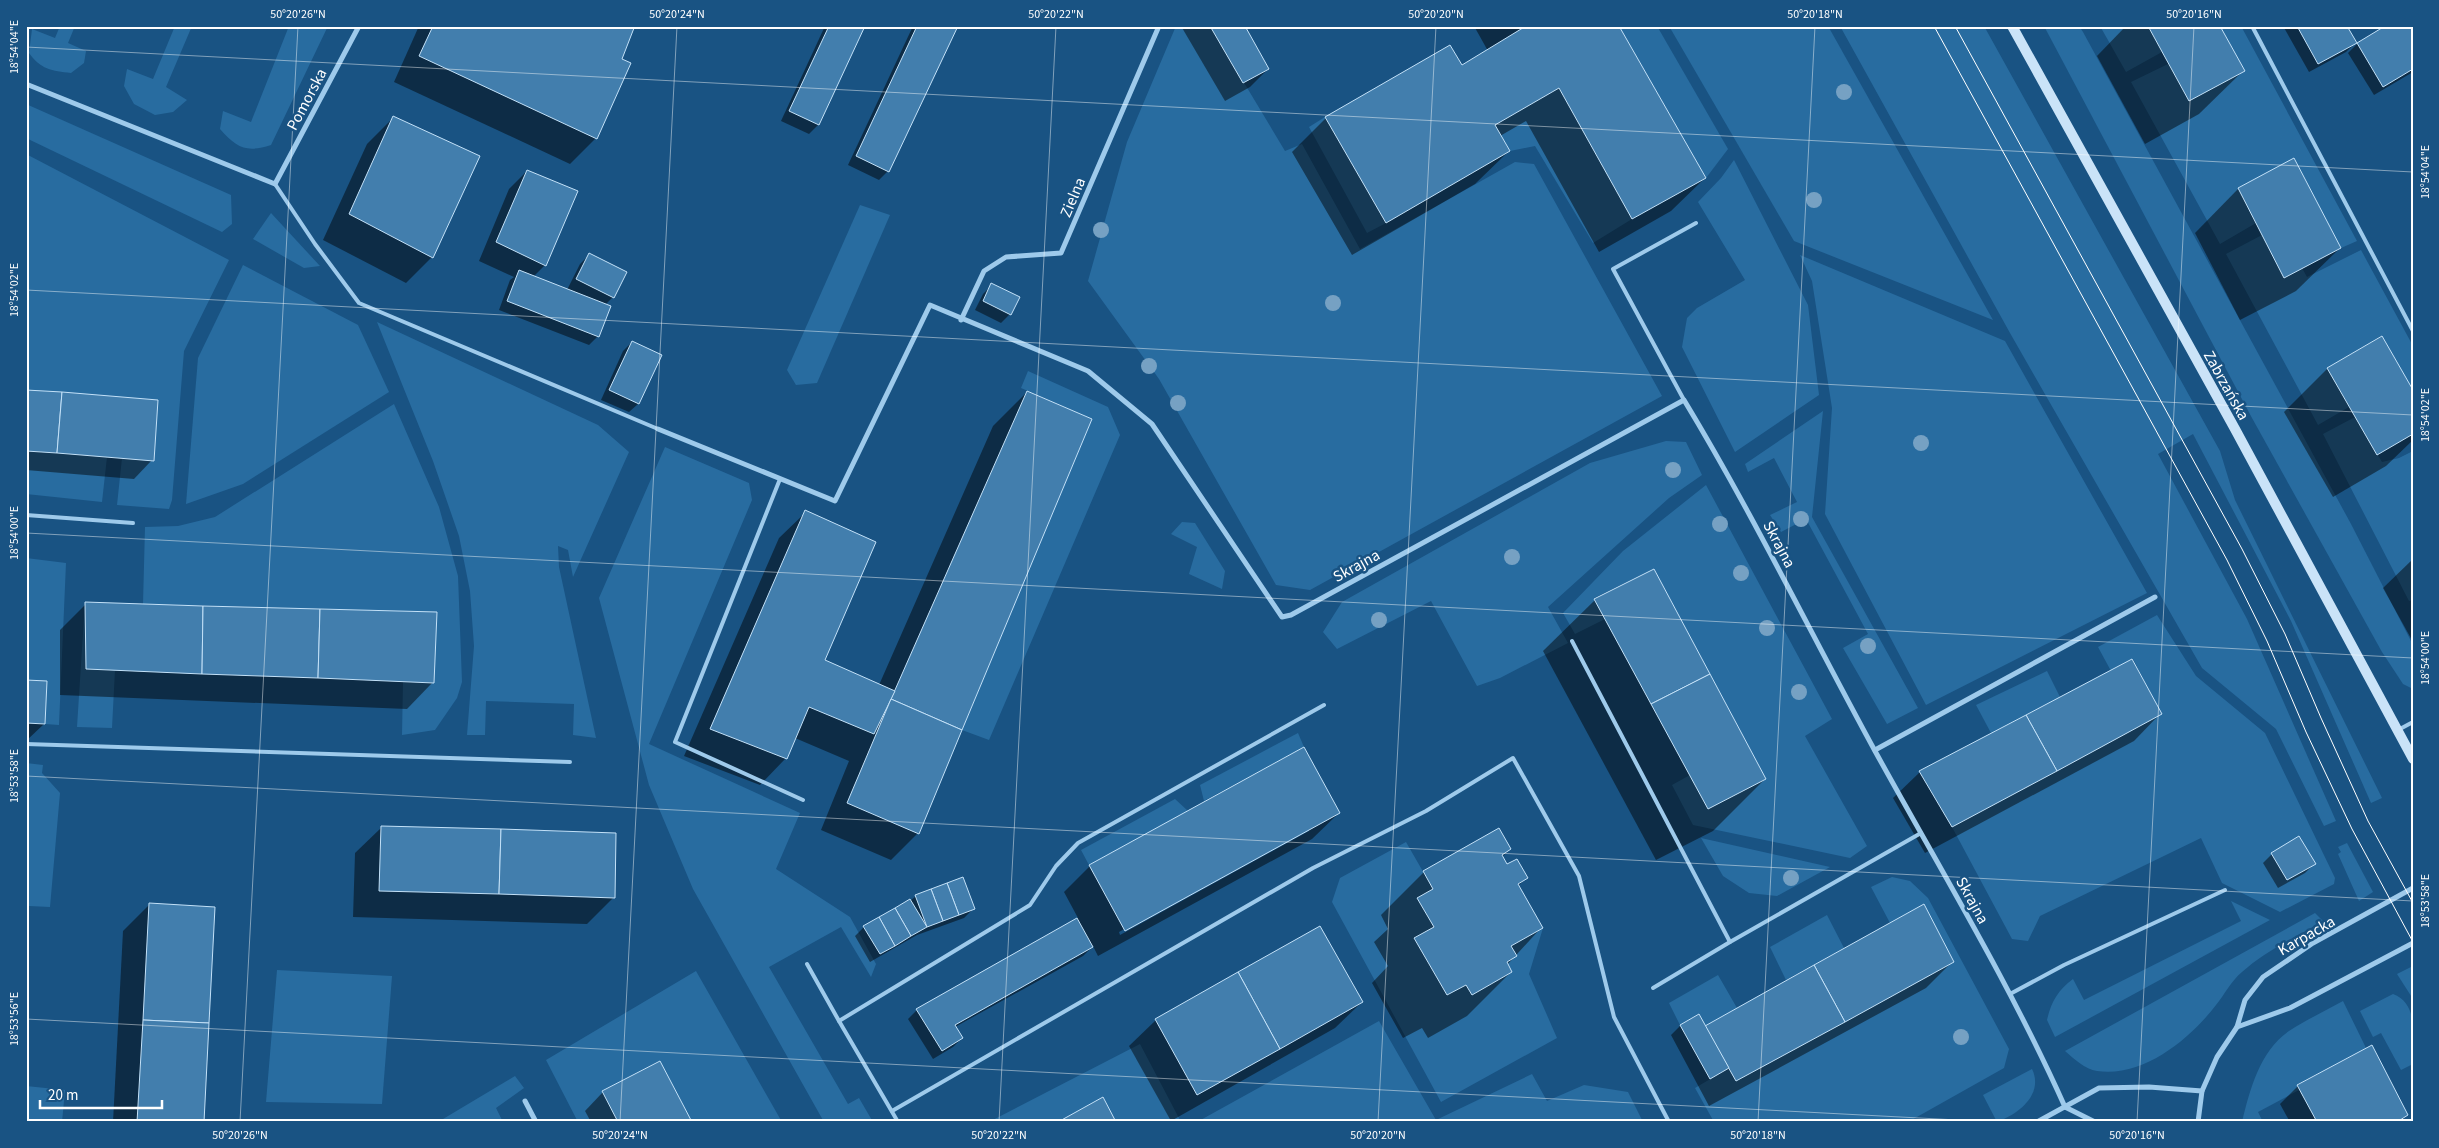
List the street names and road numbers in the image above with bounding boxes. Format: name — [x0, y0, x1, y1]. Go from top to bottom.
street label: Pomorska — [281, 65, 332, 134]
street label: Zielna — [1055, 174, 1091, 221]
street label: Zabrzańska — [2198, 347, 2254, 424]
street label: Skrajna — [1758, 517, 1801, 572]
street label: Skrajna — [1329, 544, 1384, 588]
street label: Skrajna — [1950, 873, 1994, 928]
street label: Karpacka — [2274, 911, 2339, 961]

